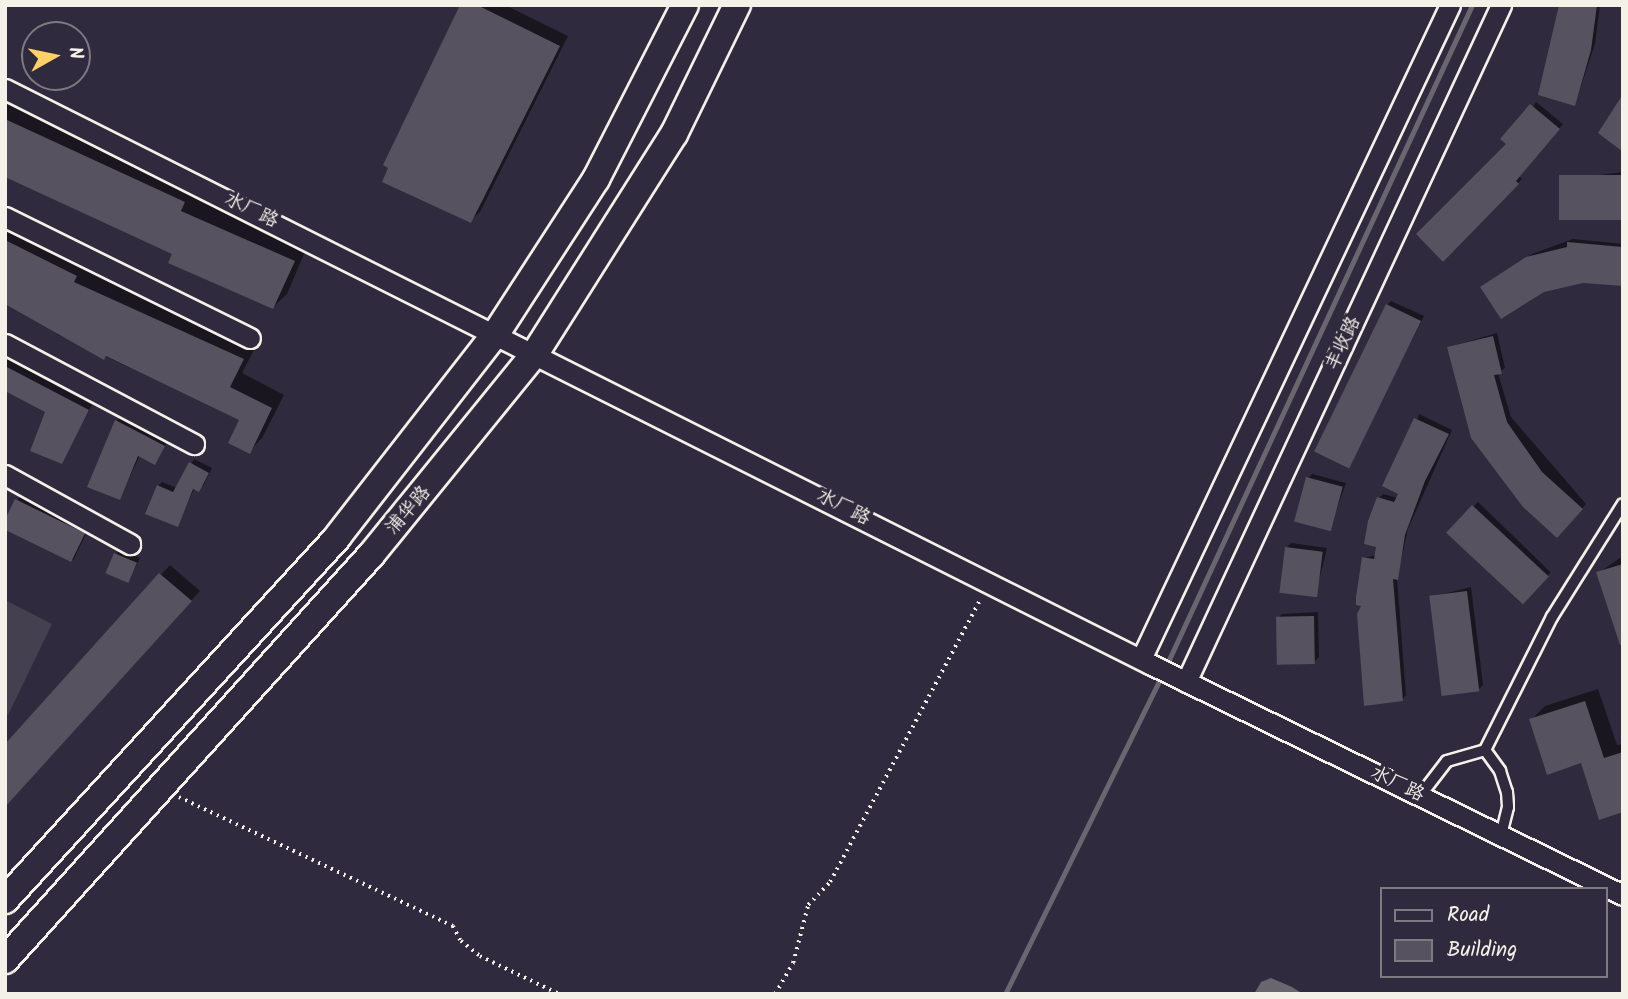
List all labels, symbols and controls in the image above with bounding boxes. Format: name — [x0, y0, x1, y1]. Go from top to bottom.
north arrow — [21, 21, 91, 91]
text: N — [59, 45, 91, 61]
street label: 水厂路 — [220, 188, 282, 234]
street label: 丰收路 — [1322, 313, 1366, 375]
street label: 浦华路 — [382, 482, 436, 540]
street label: 水厂路 — [812, 485, 874, 531]
street label: 水厂路 — [1366, 762, 1428, 808]
legend — [1380, 887, 1607, 978]
text: Road — [1447, 899, 1489, 932]
text: Building — [1447, 934, 1517, 967]

